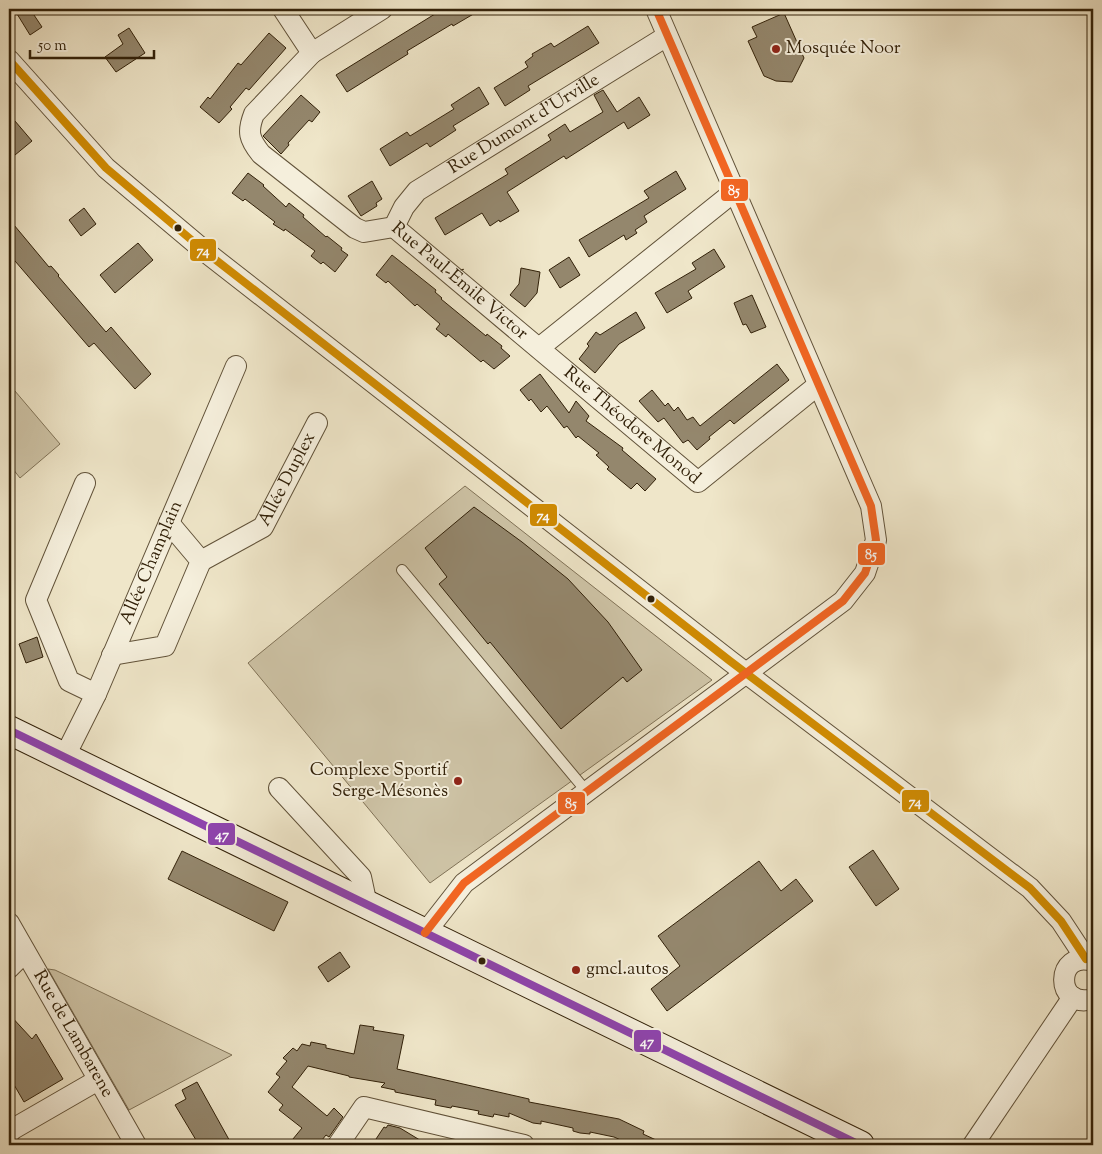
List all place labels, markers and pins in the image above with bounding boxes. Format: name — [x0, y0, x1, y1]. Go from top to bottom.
place label: Mosquée Noor — [786, 36, 901, 62]
marker: Mosquée Noor — [770, 43, 782, 55]
unlabelled marker — [173, 223, 183, 233]
unlabelled marker — [646, 594, 656, 604]
place label: Complexe Sportif Serge-Mésonès — [310, 758, 449, 805]
marker: Complexe Sportif Serge-Mésonès — [452, 775, 464, 787]
unlabelled marker — [477, 956, 487, 966]
place label: gmcl.autos — [586, 957, 669, 983]
marker: gmcl.autos — [570, 964, 582, 976]

